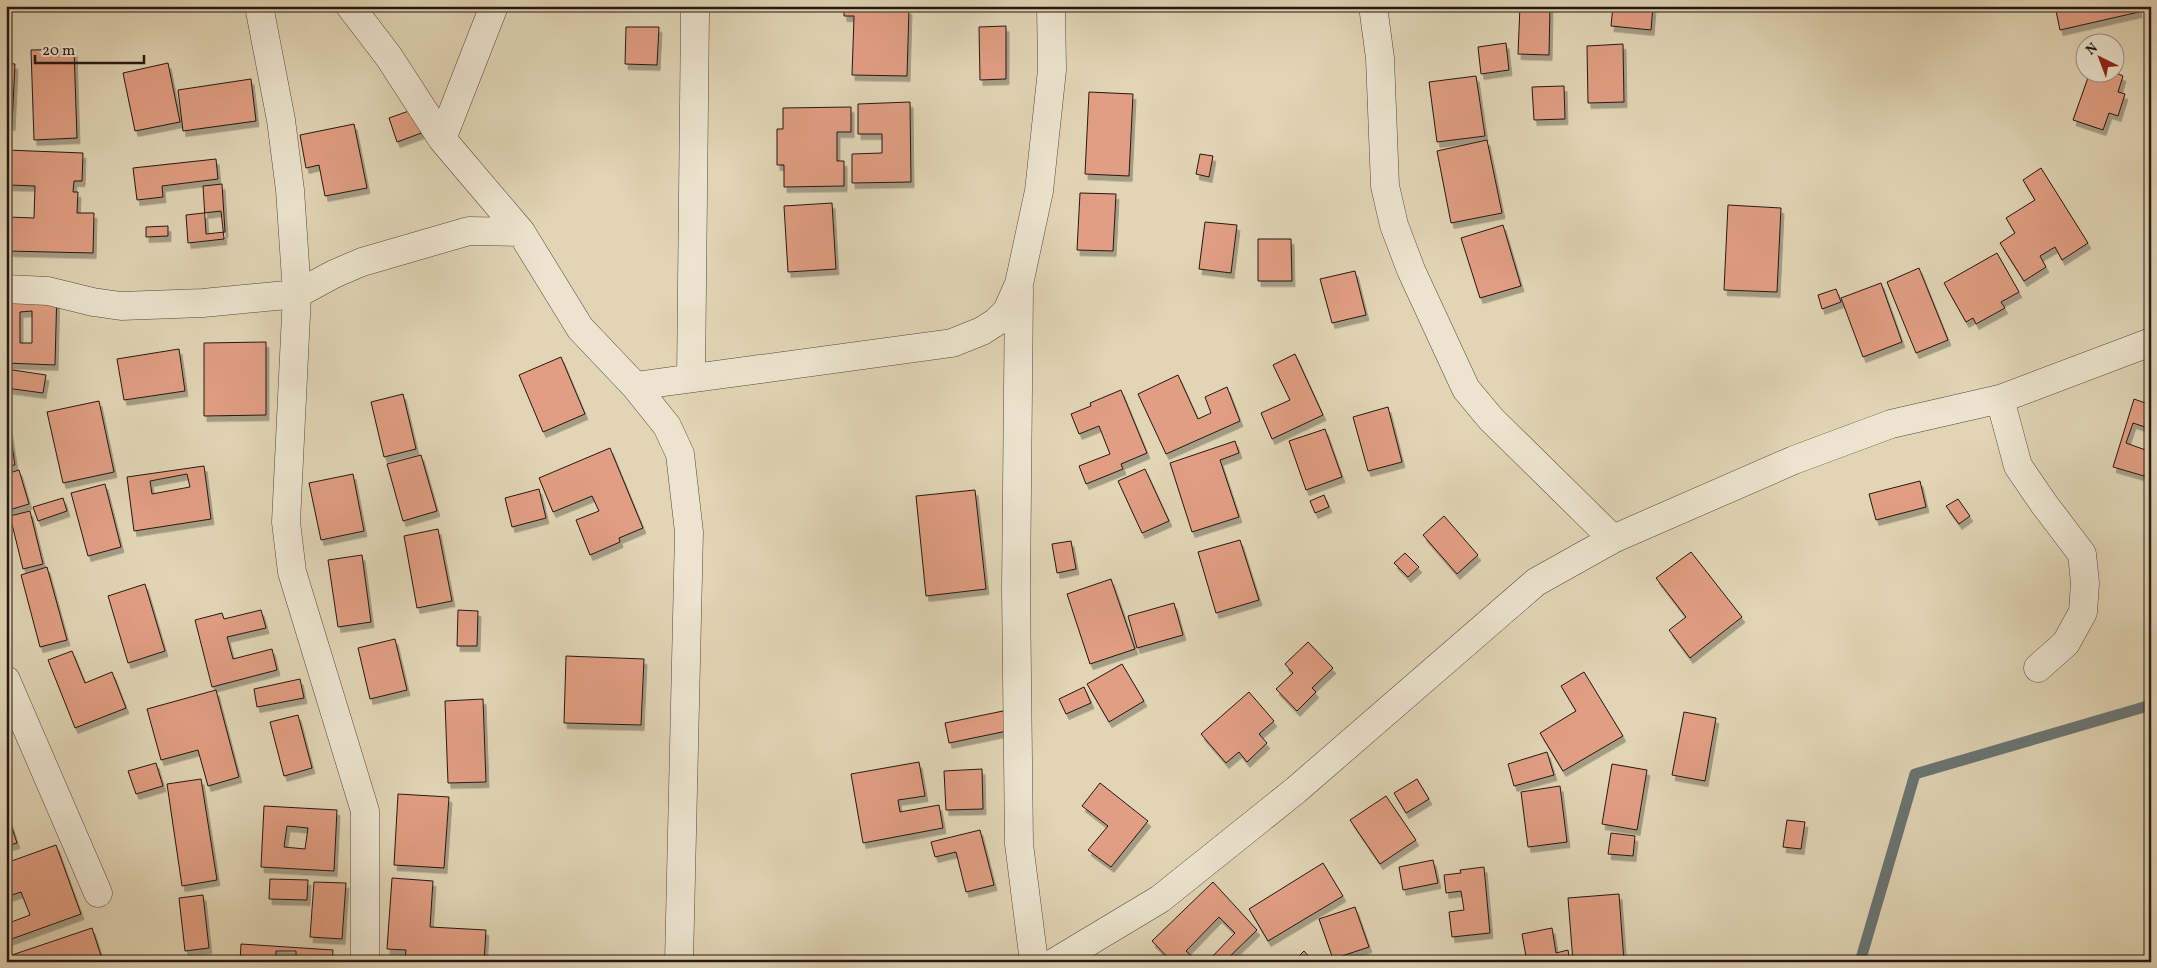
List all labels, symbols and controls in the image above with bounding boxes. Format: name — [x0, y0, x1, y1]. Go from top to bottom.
scale bar — [35, 32, 144, 64]
north arrow — [2074, 32, 2124, 82]
text: N — [2082, 39, 2102, 60]
text: 20 m — [42, 41, 75, 62]

